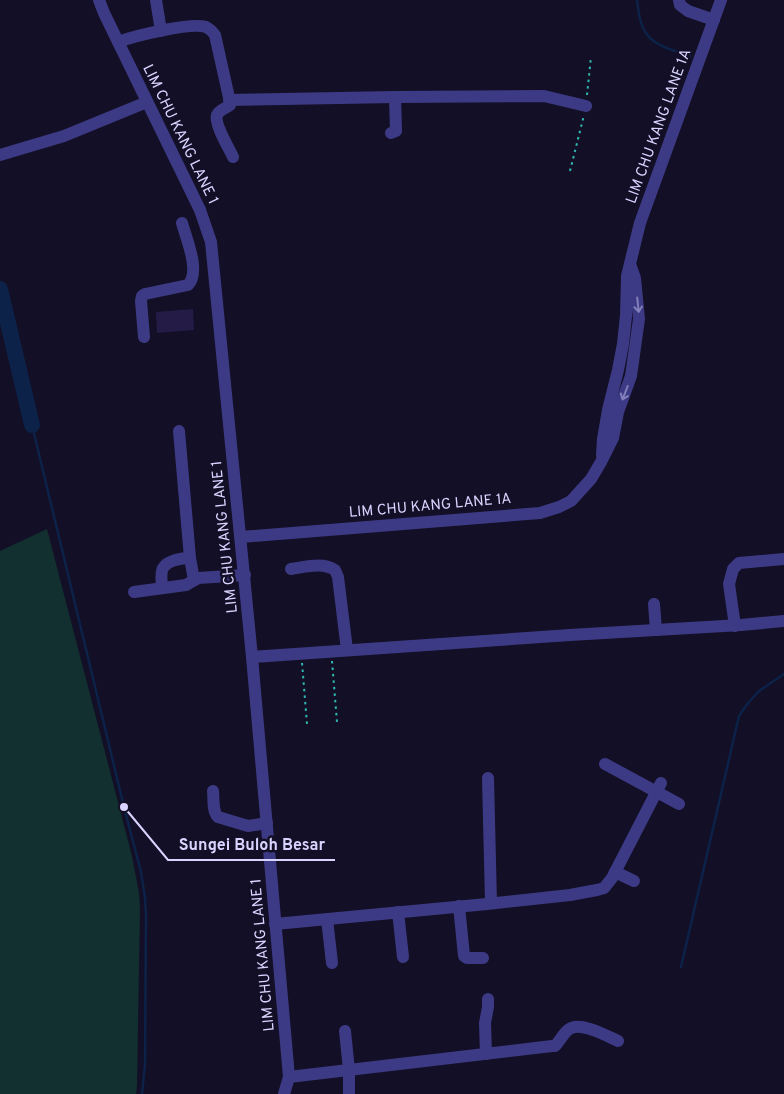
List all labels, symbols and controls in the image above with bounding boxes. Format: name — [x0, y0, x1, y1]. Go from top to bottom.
street label: LIM CHU KANG LANE 1A — [623, 47, 696, 206]
street label: LIM CHU KANG LANE 1 — [137, 62, 222, 208]
one-way arrow — [633, 296, 643, 312]
one-way arrow — [620, 385, 629, 400]
street label: LIM CHU KANG LANE 1 — [208, 460, 243, 614]
street label: LIM CHU KANG LANE 1A — [348, 490, 512, 523]
callout: Sungei Buloh Besar — [168, 829, 335, 860]
text: Sungei Buloh Besar — [179, 836, 326, 856]
street label: LIM CHU KANG LANE 1 — [247, 878, 280, 1032]

